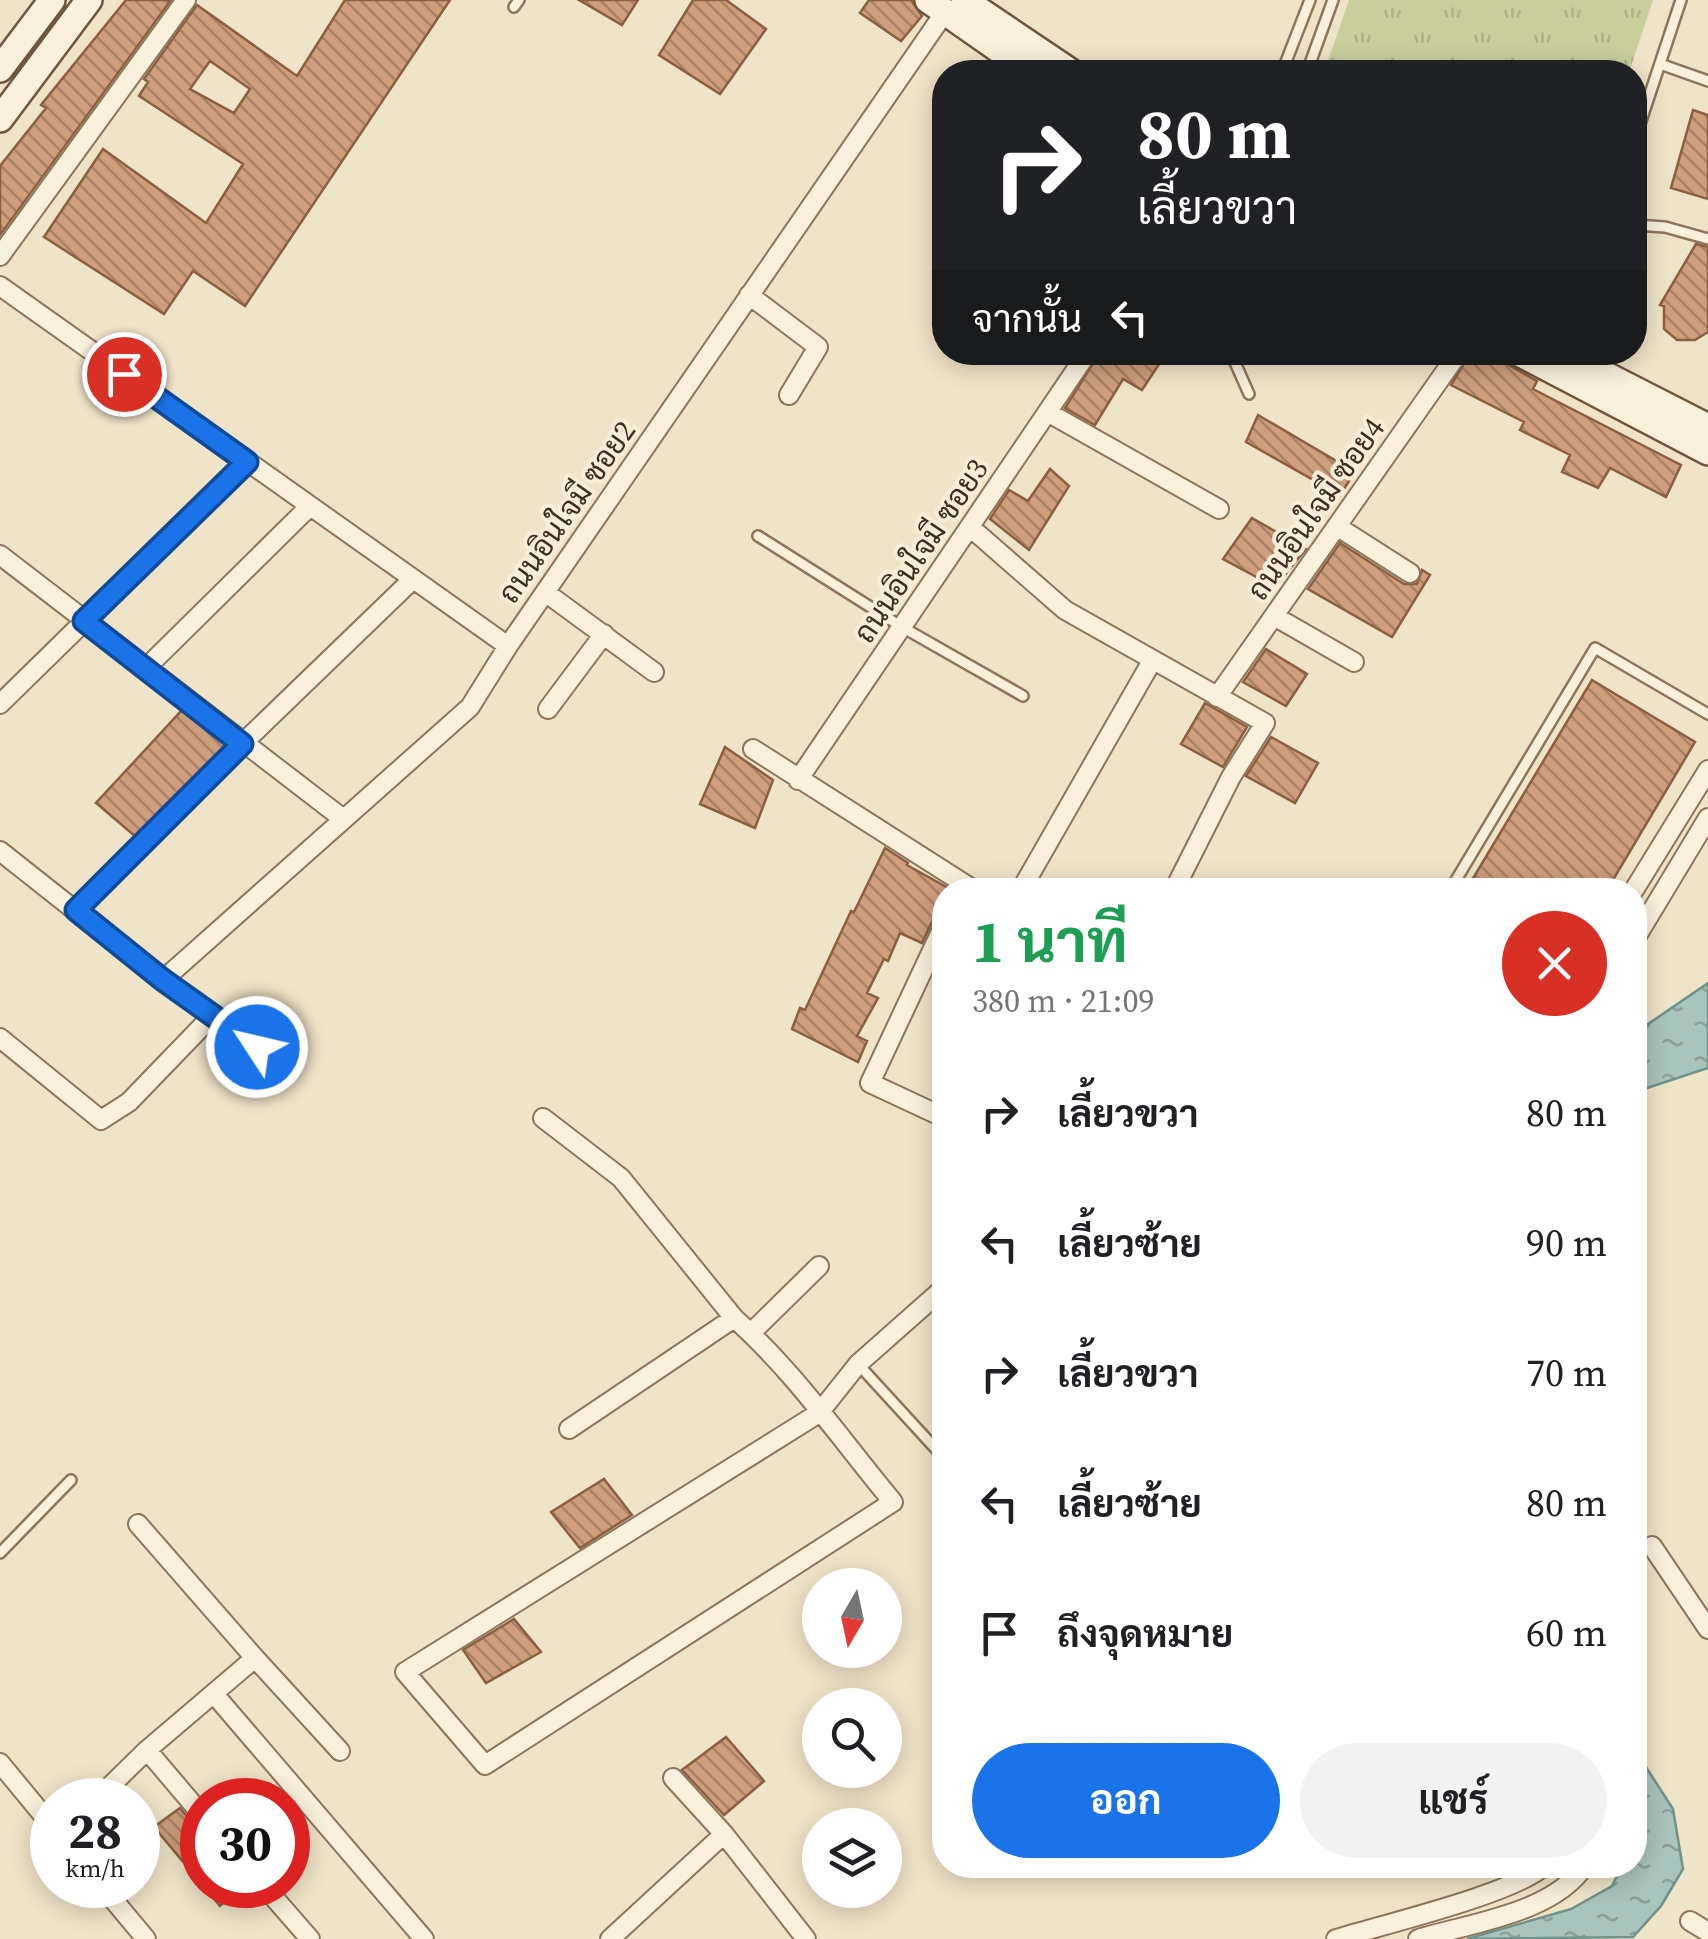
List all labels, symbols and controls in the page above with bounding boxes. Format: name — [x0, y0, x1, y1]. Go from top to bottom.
text: 80 m — [1137, 85, 1291, 181]
icon: right — [972, 100, 1102, 230]
text: เลี้ยวขวา — [1137, 177, 1297, 239]
icon: left — [1102, 290, 1157, 345]
text: จากนั้น — [972, 293, 1082, 345]
pin — [82, 332, 167, 417]
icon: arrive — [97, 347, 152, 402]
street label: ถนนอินใจมี ซอย4 — [1237, 409, 1394, 608]
street label: ถนนอินใจมี ซอย2 — [488, 412, 645, 611]
street label: ถนนอินใจมี ซอย3 — [844, 451, 997, 651]
text: 1 นาที — [972, 900, 1128, 982]
button: close — [1502, 911, 1607, 1016]
text: 380 m · 21:09 — [972, 979, 1154, 1023]
position arrow — [205, 995, 309, 1099]
icon: right — [972, 1086, 1027, 1141]
text: 80 m — [1526, 1087, 1607, 1139]
text: เลี้ยวขวา — [1057, 1088, 1199, 1140]
icon: left — [972, 1216, 1027, 1271]
text: 90 m — [1526, 1217, 1607, 1269]
text: เลี้ยวซ้าย — [1057, 1218, 1202, 1270]
icon: right — [972, 1346, 1027, 1401]
text: 70 m — [1526, 1347, 1607, 1399]
text: เลี้ยวขวา — [1057, 1348, 1199, 1400]
icon: left — [972, 1476, 1027, 1531]
text: 80 m — [1526, 1477, 1607, 1529]
text: เลี้ยวซ้าย — [1057, 1478, 1202, 1530]
north arrow — [802, 1568, 902, 1668]
map controls — [802, 1568, 902, 1908]
icon: arrive — [972, 1606, 1027, 1661]
text: 60 m — [1526, 1607, 1607, 1659]
text: ถึงจุดหมาย — [1057, 1608, 1233, 1660]
button: search — [802, 1688, 902, 1788]
button: ออก — [972, 1743, 1280, 1858]
button: แชร์ — [1300, 1743, 1607, 1858]
speed limit sign: 30 — [180, 1778, 310, 1908]
text: 28 — [68, 1796, 122, 1865]
button: layers — [802, 1808, 902, 1908]
text: km/h — [65, 1851, 125, 1885]

